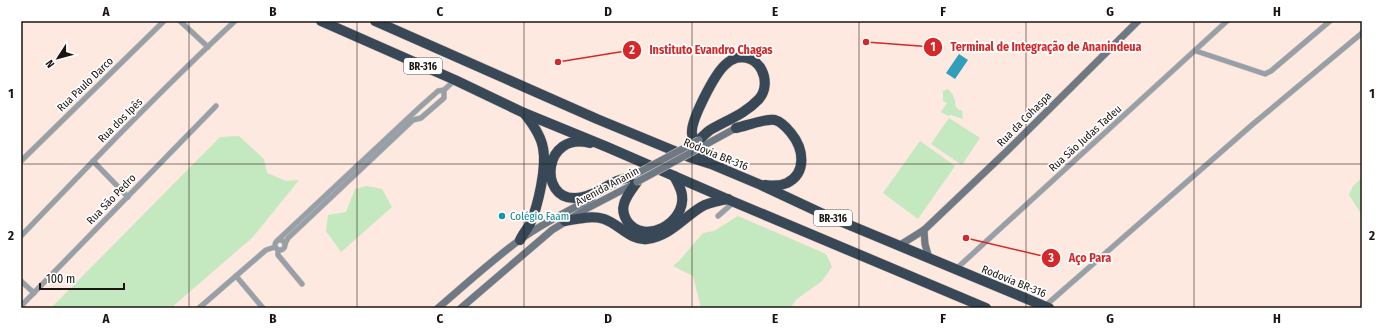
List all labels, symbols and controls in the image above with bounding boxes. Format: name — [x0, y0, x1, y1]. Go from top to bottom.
text: A — [101, 4, 110, 19]
text: B — [269, 4, 277, 19]
text: C — [437, 4, 444, 19]
text: D — [604, 4, 612, 19]
text: E — [772, 4, 778, 19]
text: F — [940, 4, 946, 19]
text: G — [1106, 4, 1114, 19]
text: H — [1273, 4, 1281, 19]
callout: Terminal de Integração de Ananindeua — [923, 35, 1150, 59]
north arrow — [38, 38, 78, 78]
callout: Instituto Evandro Chagas — [622, 38, 781, 62]
text: 1 — [930, 40, 936, 54]
text: Terminal de Integração de Ananindeua — [951, 40, 1142, 55]
text: 2 — [628, 43, 635, 57]
text: Instituto Evandro Chagas — [649, 43, 773, 57]
street label: Rua Paulo Darco — [55, 54, 116, 114]
text: N — [43, 57, 58, 70]
road number: BR-316 — [404, 58, 442, 74]
text: 1 — [8, 86, 14, 101]
text: 1 — [1369, 86, 1375, 101]
street label: Rua da Cohaspa — [994, 89, 1054, 149]
street label: Rua dos Ipês — [95, 95, 146, 145]
street label: Rua São Judas Tadeu — [1046, 102, 1124, 174]
street label: Rodovia BR-316 — [682, 136, 750, 174]
street label: Avenida Ananin — [573, 164, 641, 209]
street label: Rua São Pedro — [84, 171, 139, 227]
place label: Colégio Faam — [510, 210, 569, 223]
road number: BR-316 — [814, 210, 852, 226]
marker: Colégio Faam — [497, 211, 507, 221]
text: 2 — [7, 228, 14, 243]
text: 2 — [1368, 228, 1375, 243]
callout: Aço Para — [1041, 246, 1119, 270]
text: 3 — [1047, 251, 1054, 265]
text: Aço Para — [1068, 251, 1111, 266]
street label: Rodovia BR-316 — [980, 263, 1048, 301]
scale bar — [40, 265, 124, 291]
text: 100 m — [46, 272, 75, 286]
text: A — [101, 311, 110, 326]
text: B — [269, 311, 277, 326]
text: C — [437, 311, 444, 326]
text: D — [604, 311, 612, 326]
text: E — [772, 311, 778, 326]
text: F — [940, 311, 946, 326]
text: G — [1106, 311, 1114, 326]
text: H — [1273, 311, 1281, 326]

